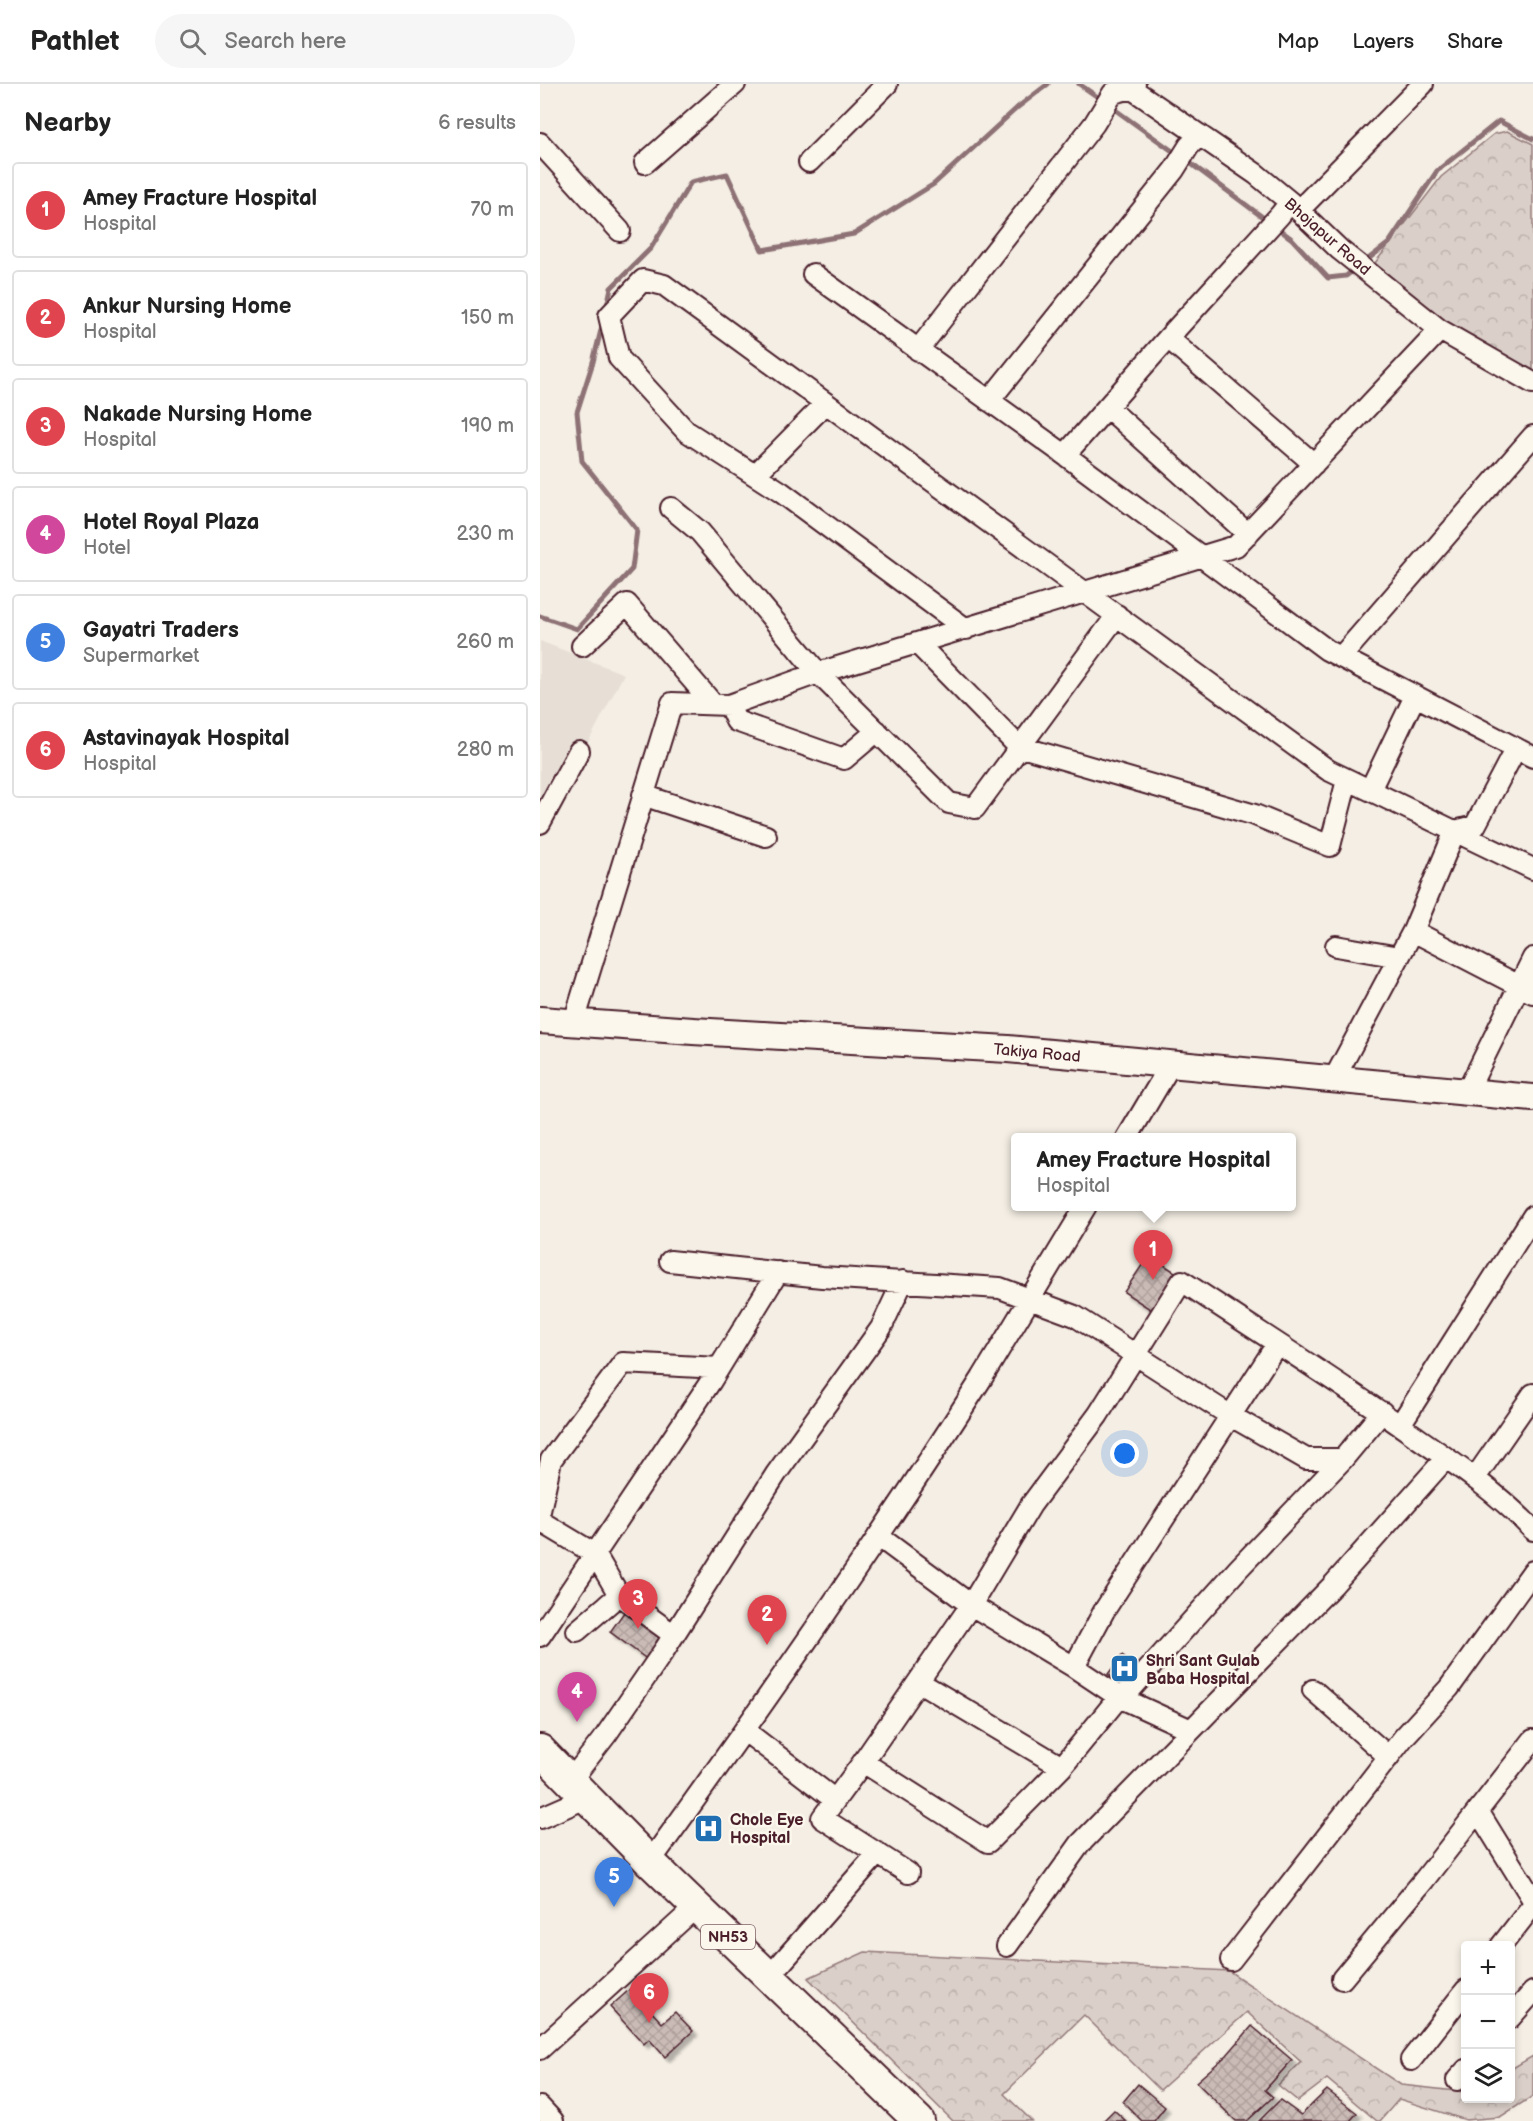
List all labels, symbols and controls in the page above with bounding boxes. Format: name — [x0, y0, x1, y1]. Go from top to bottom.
search box — [155, 14, 575, 68]
text: Pathlet — [30, 25, 119, 58]
icon: search — [176, 25, 209, 58]
text: Search here — [224, 28, 346, 55]
text: Map — [1277, 29, 1319, 54]
text: Layers — [1352, 29, 1414, 54]
text: Share — [1447, 29, 1503, 54]
text: Nearby — [24, 108, 111, 139]
text: 6 results — [438, 111, 516, 135]
text: Amey Fracture Hospital — [83, 185, 317, 212]
street label: Bhojapur Road — [1280, 194, 1374, 280]
text: 1 — [41, 198, 50, 222]
text: 70 m — [470, 198, 514, 222]
text: Hospital — [83, 212, 156, 236]
text: Ankur Nursing Home — [83, 293, 291, 320]
text: 2 — [40, 306, 51, 330]
text: 150 m — [461, 306, 514, 330]
text: Hospital — [83, 320, 156, 344]
text: Nakade Nursing Home — [83, 401, 312, 428]
text: 3 — [40, 414, 51, 438]
text: 190 m — [461, 414, 514, 438]
text: Hospital — [83, 428, 156, 452]
text: Hotel Royal Plaza — [83, 509, 259, 536]
text: 4 — [40, 522, 51, 546]
text: 230 m — [457, 522, 514, 546]
text: Hotel — [83, 536, 131, 560]
text: Gayatri Traders — [83, 617, 239, 644]
text: 5 — [40, 630, 51, 654]
text: 260 m — [456, 630, 514, 654]
text: Supermarket — [83, 644, 199, 668]
text: Astavinayak Hospital — [83, 725, 290, 752]
text: 6 — [39, 738, 52, 762]
text: 280 m — [457, 738, 514, 762]
text: Hospital — [83, 752, 156, 776]
street label: Takiya Road — [992, 1040, 1081, 1067]
popup — [1011, 1133, 1296, 1211]
text: Amey Fracture Hospital — [1036, 1147, 1271, 1174]
text: Hospital — [1036, 1174, 1110, 1198]
pin: 1 — [1134, 1230, 1172, 1280]
your location — [1110, 1439, 1139, 1468]
pin: 3 — [618, 1580, 658, 1629]
pin: 2 — [748, 1596, 786, 1645]
place label: Shri Sant Gulab Baba Hospital — [1146, 1652, 1260, 1689]
hospital icon: Shri Sant Gulab Baba Hospital — [1109, 1653, 1141, 1685]
pin: 4 — [558, 1672, 597, 1722]
place label: Chole Eye Hospital — [730, 1811, 803, 1848]
hospital icon: Chole Eye Hospital — [693, 1812, 725, 1844]
pin: 5 — [594, 1858, 634, 1907]
road number: NH53 — [701, 1925, 755, 1949]
map controls — [1461, 1941, 1515, 2103]
button: + — [1461, 1941, 1515, 1995]
pin: 6 — [630, 1974, 668, 2023]
button: − — [1461, 1995, 1515, 2049]
button: layers — [1461, 2049, 1515, 2103]

